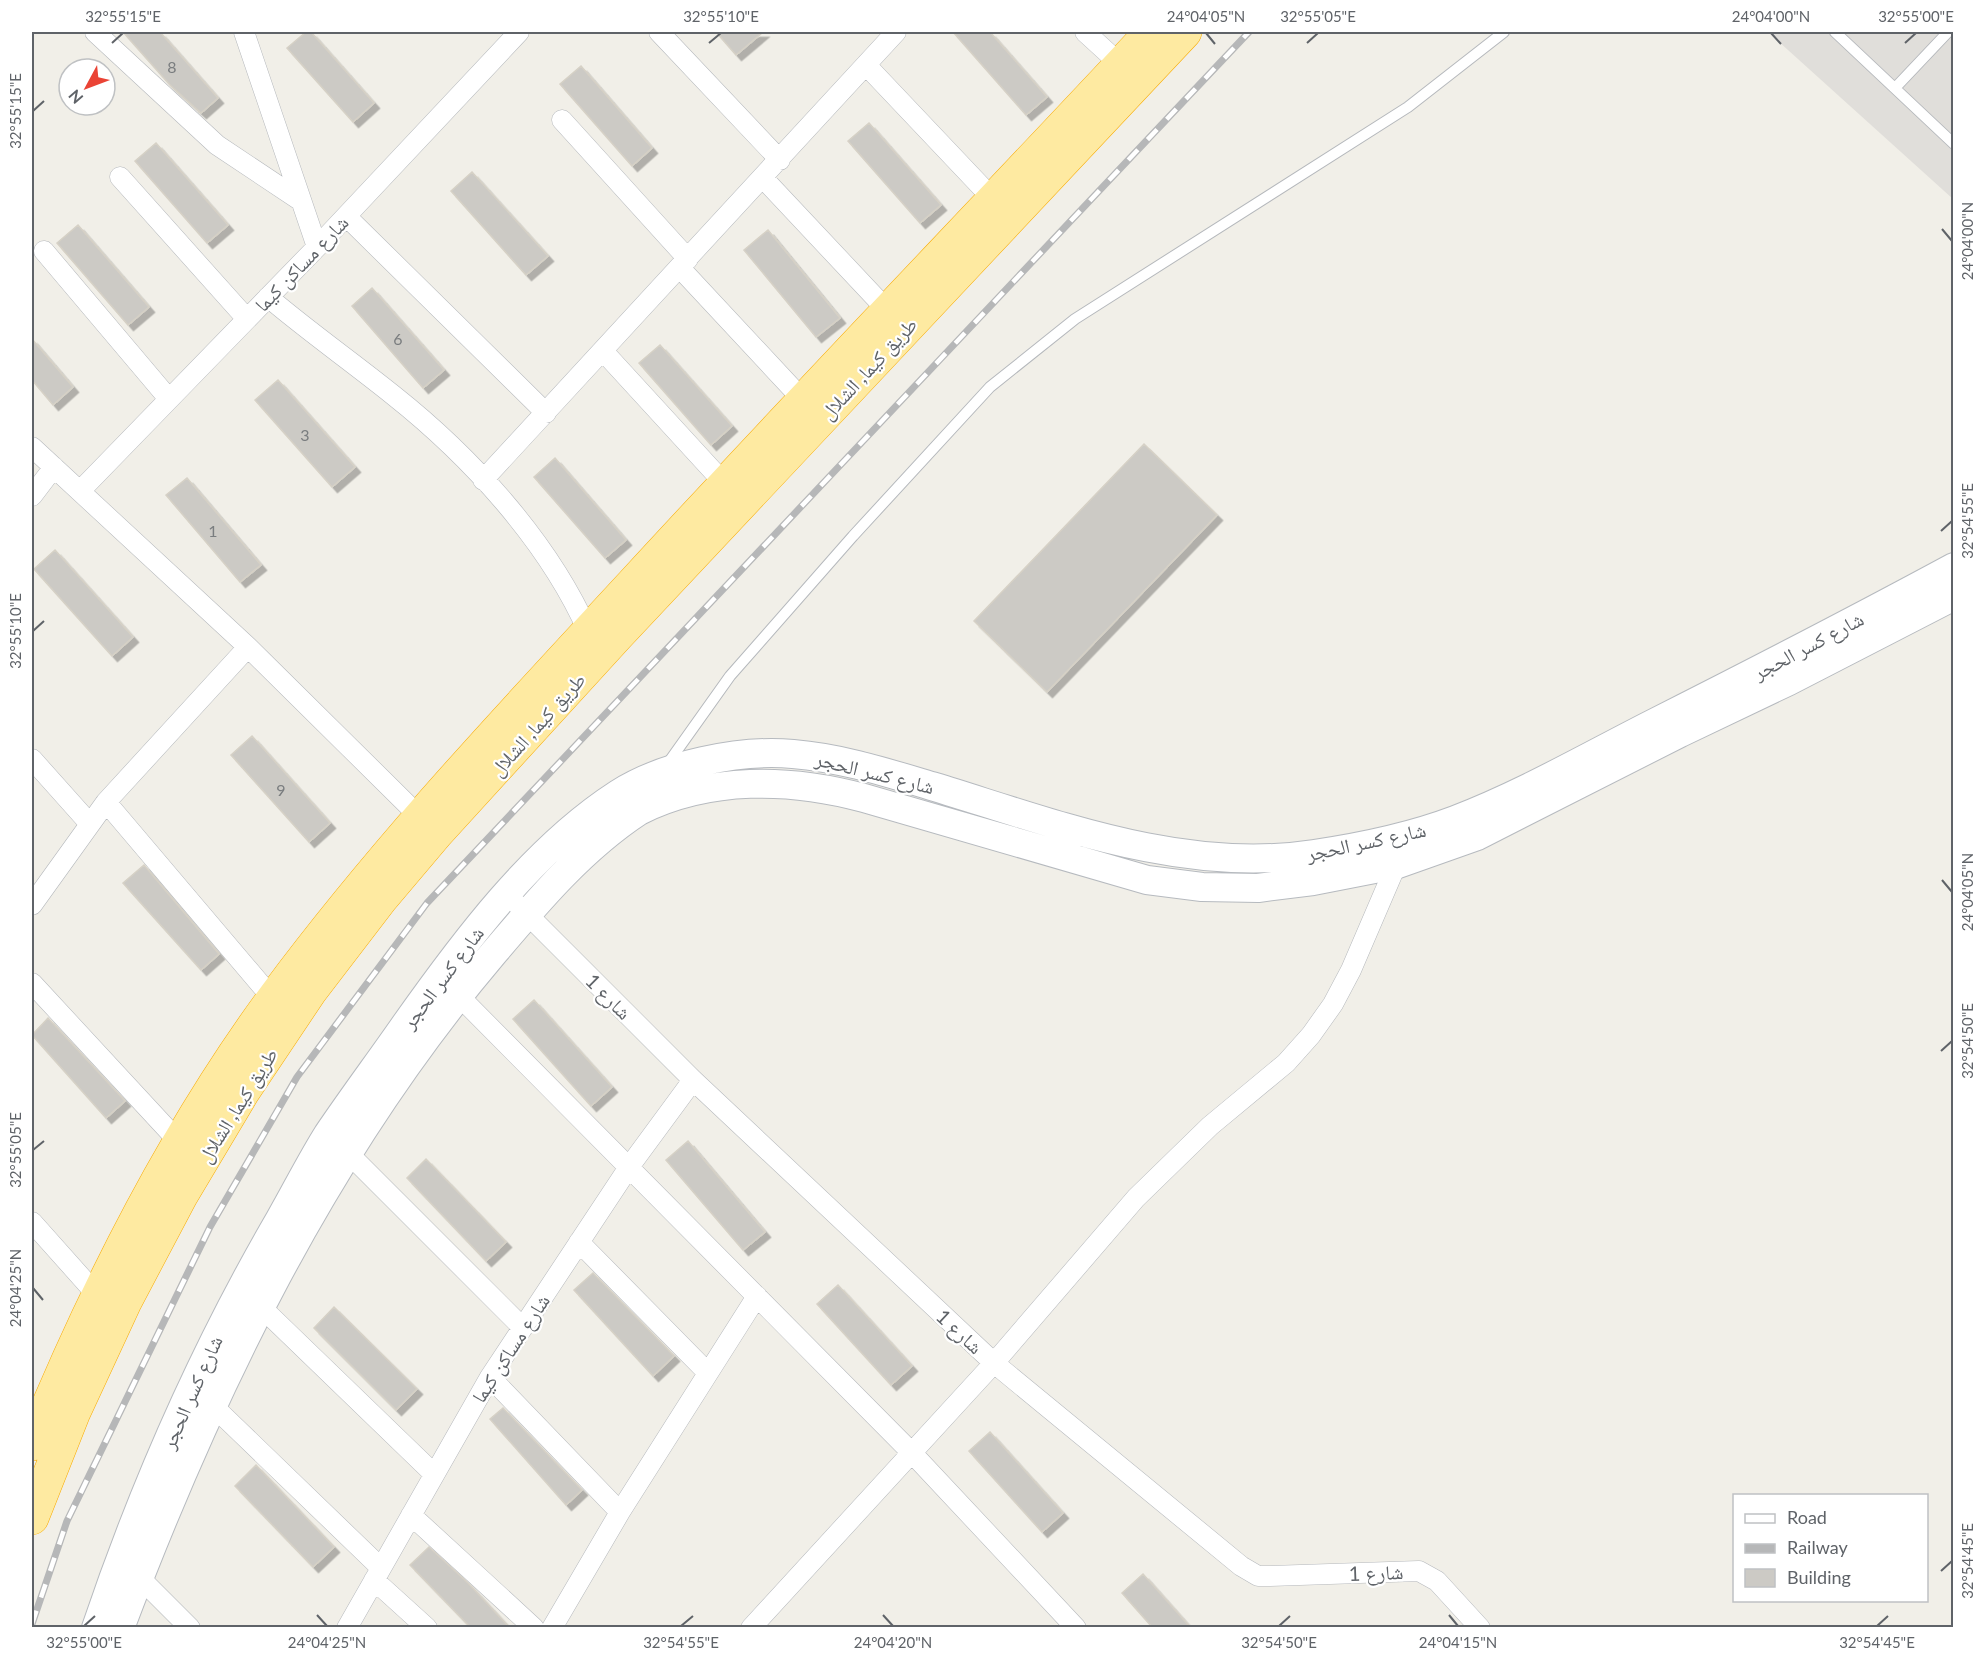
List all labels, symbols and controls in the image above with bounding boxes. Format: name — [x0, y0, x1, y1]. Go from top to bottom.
text: 32°55'15"E — [85, 7, 161, 25]
text: 32°55'10"E — [683, 7, 759, 25]
text: 24°04'05"N — [1167, 7, 1245, 25]
text: 32°55'05"E — [1280, 7, 1356, 25]
text: 24°04'00"N — [1732, 7, 1810, 25]
text: 32°55'00"E — [1878, 7, 1954, 25]
north arrow — [57, 57, 117, 117]
house number: 8 — [167, 57, 177, 76]
text: 32°55'15"E — [6, 73, 24, 149]
text: N — [64, 86, 87, 108]
text: 24°04'00"N — [1958, 202, 1976, 280]
street label: شارع مساكن كيما — [249, 210, 354, 318]
street label: طريق كيما, الشلال — [815, 312, 922, 425]
house number: 6 — [393, 329, 403, 348]
house number: 3 — [300, 425, 310, 444]
text: 32°54'55"E — [1958, 483, 1976, 559]
house number: 1 — [208, 521, 218, 540]
text: 32°55'10"E — [6, 593, 24, 669]
street label: شارع كسر الحجر — [1748, 606, 1868, 686]
street label: طريق كيما, الشلال — [484, 667, 590, 781]
street label: شارع كسر الحجر — [812, 745, 937, 800]
house number: 9 — [276, 780, 286, 799]
street label: شارع كسر الحجر — [1303, 817, 1428, 868]
text: 24°04'05"N — [1958, 853, 1976, 931]
street label: شارع كسر الحجر — [395, 921, 490, 1035]
street label: شارع 1 — [580, 968, 637, 1025]
text: 32°54'50"E — [1958, 1003, 1976, 1079]
street label: طريق كيما, الشلال — [192, 1043, 283, 1167]
text: 32°55'05"E — [6, 1112, 24, 1188]
text: 24°04'25"N — [6, 1249, 24, 1327]
street label: شارع مساكن كيما — [466, 1289, 556, 1408]
street label: شارع 1 — [930, 1304, 988, 1360]
street label: شارع كسر الحجر — [155, 1332, 229, 1454]
legend — [1733, 1494, 1928, 1602]
text: Road — [1787, 1506, 1827, 1528]
text: 32°54'45"E — [1958, 1523, 1976, 1599]
text: Railway — [1787, 1536, 1848, 1558]
street label: شارع 1 — [1348, 1559, 1404, 1587]
text: Building — [1787, 1566, 1851, 1588]
text: 32°55'00"E — [46, 1633, 122, 1651]
text: 24°04'25"N — [288, 1633, 366, 1651]
text: 32°54'55"E — [643, 1633, 719, 1651]
text: 24°04'20"N — [854, 1633, 932, 1651]
text: 32°54'50"E — [1241, 1633, 1317, 1651]
text: 24°04'15"N — [1419, 1633, 1497, 1651]
text: 32°54'45"E — [1839, 1633, 1915, 1651]

